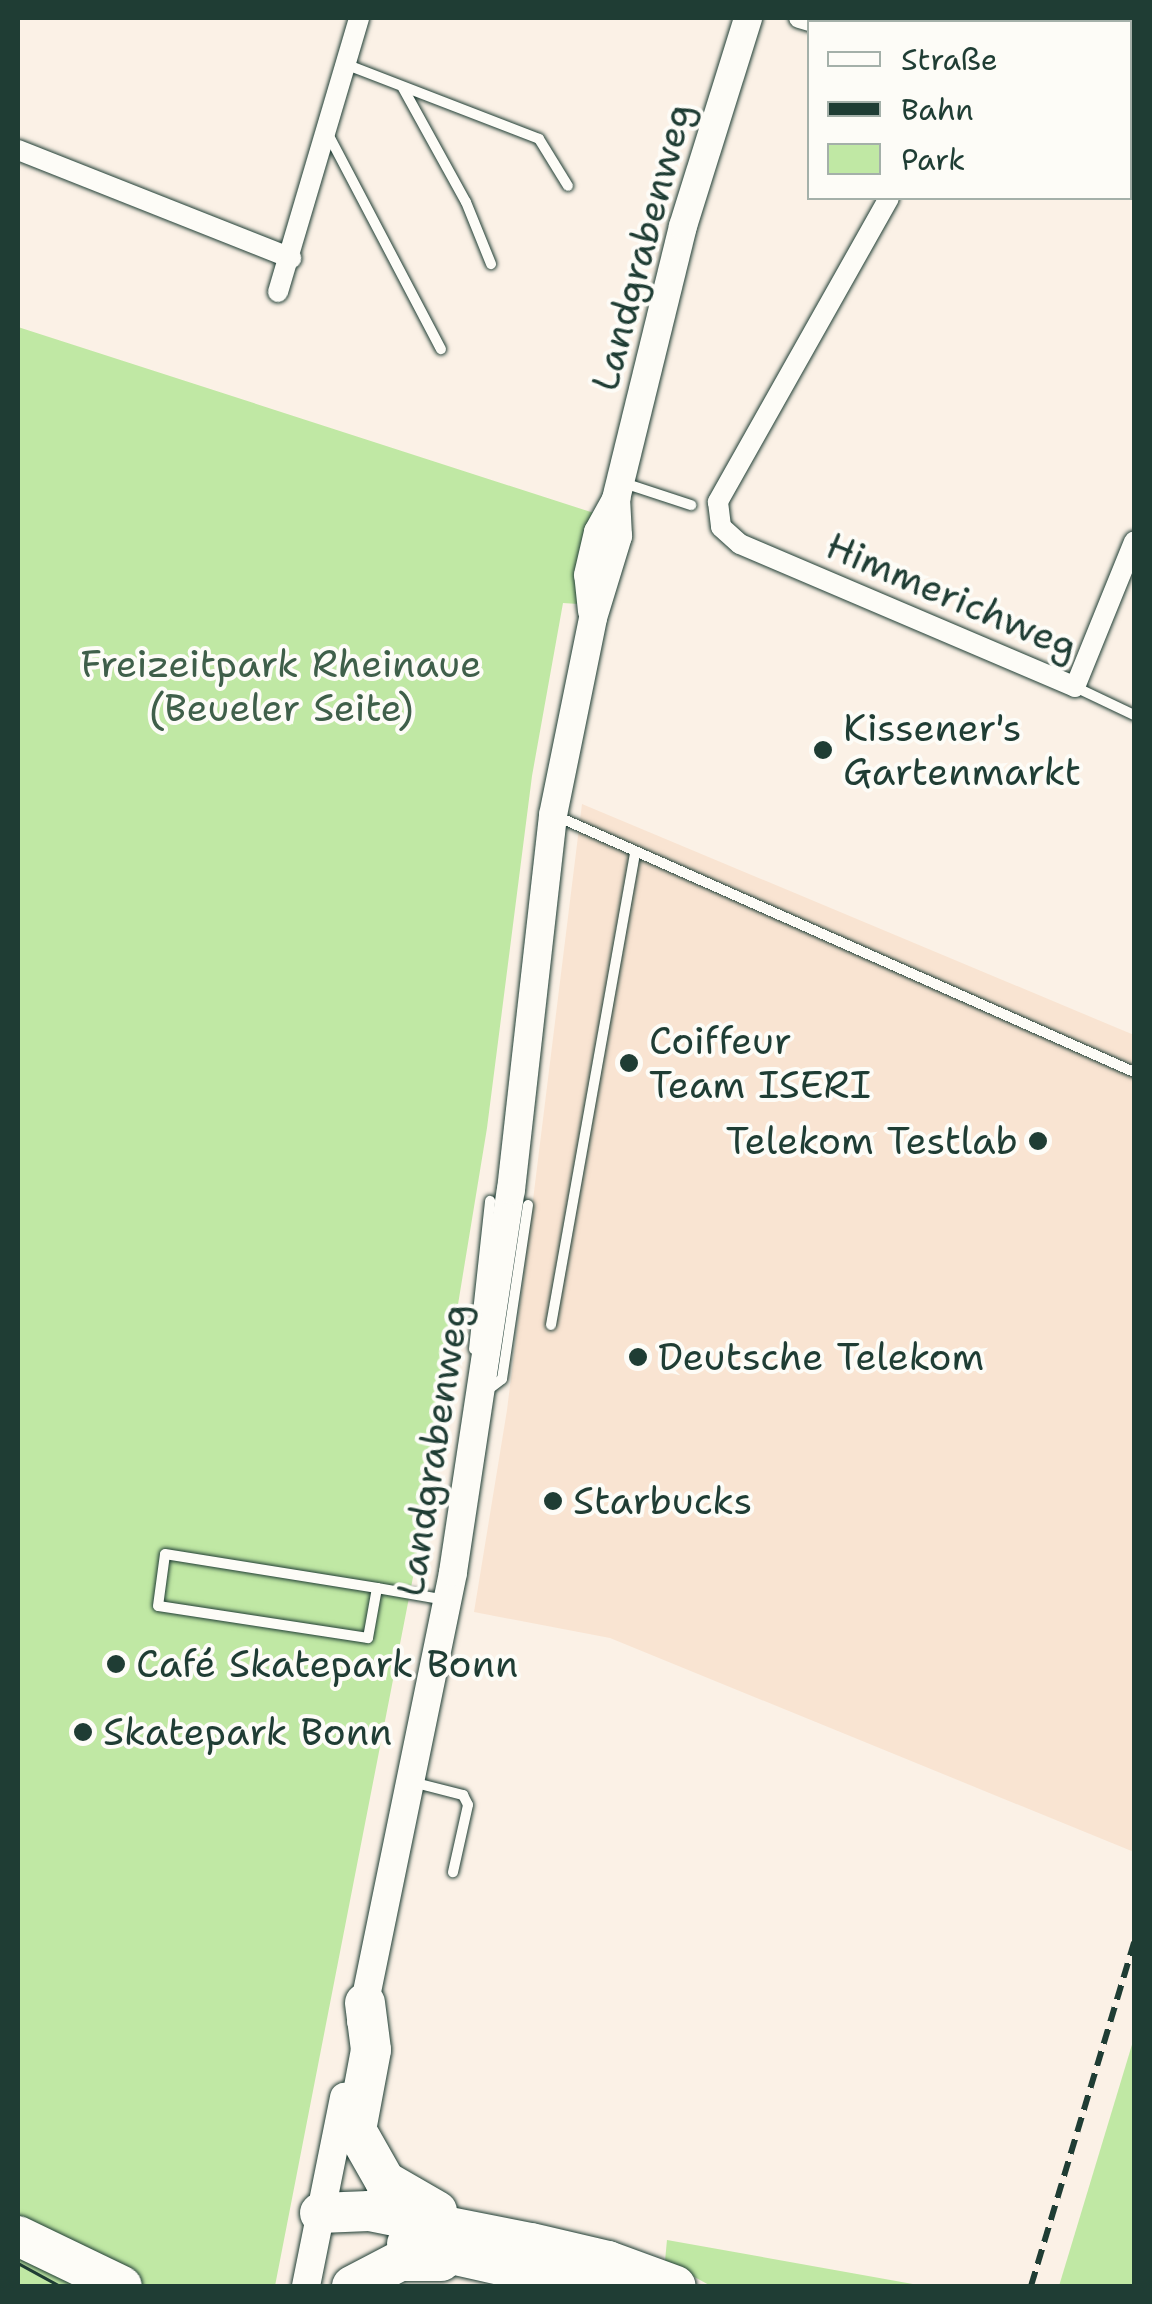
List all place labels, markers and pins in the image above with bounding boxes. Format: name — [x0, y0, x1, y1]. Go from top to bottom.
place label: Kissener's Gartenmarkt — [843, 705, 1081, 794]
marker: Kissener's Gartenmarkt — [812, 739, 834, 761]
place label: Coiffeur Team ISERI — [649, 1018, 871, 1108]
marker: Coiffeur Team ISERI — [618, 1052, 640, 1074]
place label: Telekom Testlab — [726, 1118, 1018, 1164]
marker: Telekom Testlab — [1027, 1130, 1049, 1152]
place label: Deutsche Telekom — [658, 1334, 984, 1380]
marker: Deutsche Telekom — [627, 1346, 649, 1368]
place label: Starbucks — [573, 1478, 752, 1524]
marker: Starbucks — [542, 1490, 564, 1512]
place label: Café Skatepark Bonn — [136, 1641, 518, 1687]
marker: Café Skatepark Bonn — [105, 1653, 127, 1675]
place label: Skatepark Bonn — [103, 1709, 392, 1755]
marker: Skatepark Bonn — [72, 1721, 94, 1743]

